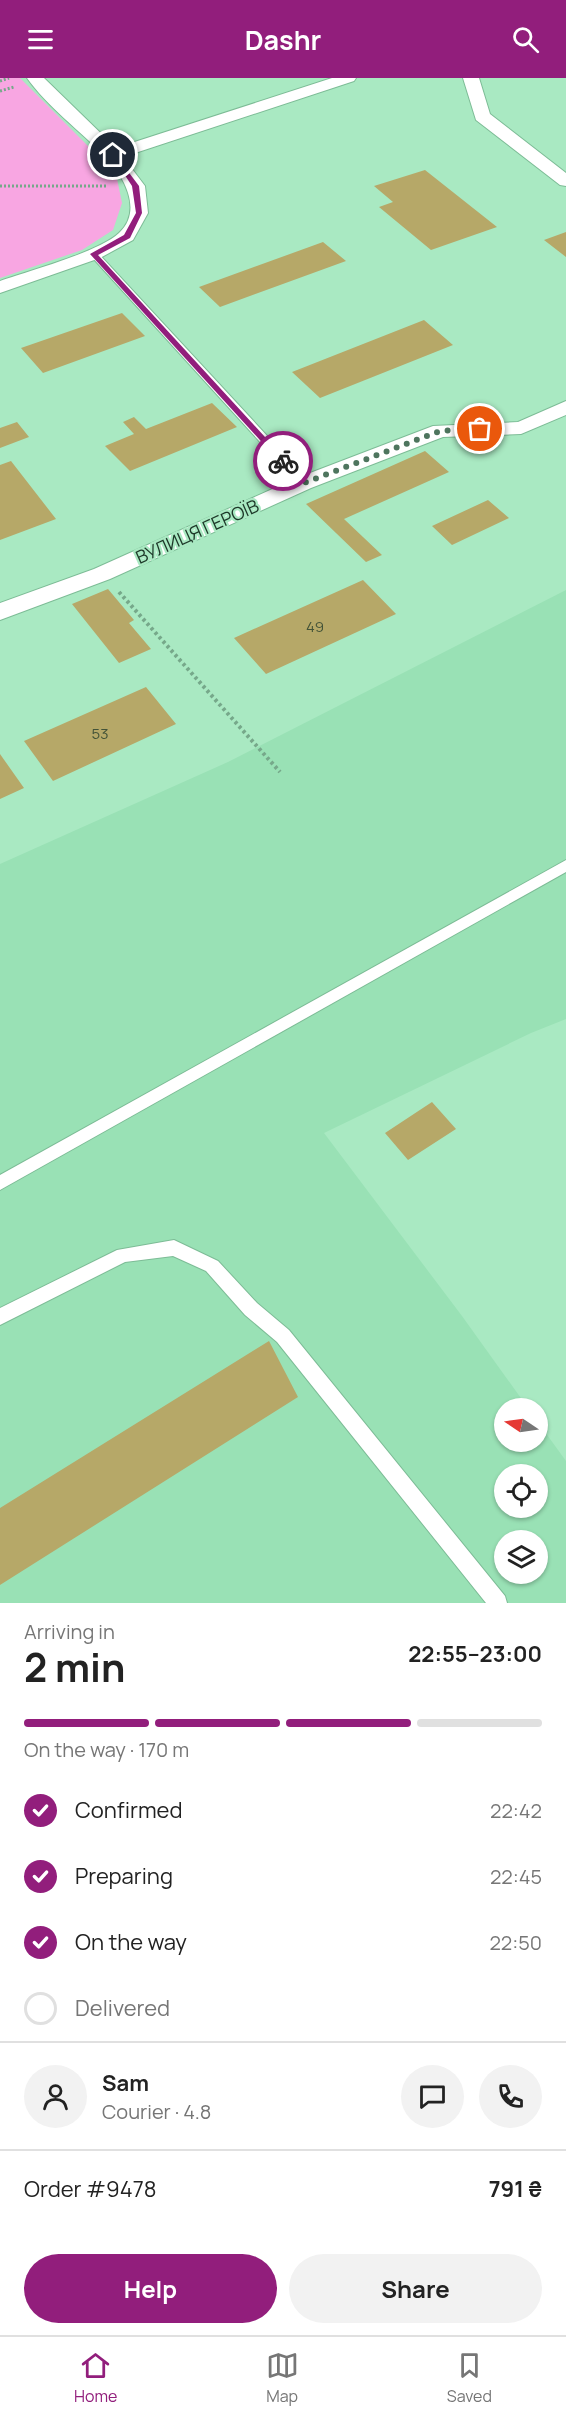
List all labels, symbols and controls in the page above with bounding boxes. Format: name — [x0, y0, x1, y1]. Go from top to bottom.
text: Dashr — [245, 21, 321, 58]
icon: menu — [24, 23, 57, 56]
icon: search — [509, 23, 542, 56]
pin — [87, 129, 138, 180]
icon: home — [96, 138, 129, 171]
pin — [454, 403, 505, 454]
icon: bag — [463, 412, 496, 445]
courier — [253, 431, 313, 491]
icon: bike — [267, 445, 300, 478]
street label: ВУЛИЦЯ ГЕРОЇВ — [132, 493, 262, 569]
house number: 49 — [306, 616, 324, 637]
house number: 53 — [92, 723, 108, 744]
north arrow — [494, 1398, 548, 1452]
map controls — [494, 1398, 548, 1584]
button: locate — [494, 1464, 548, 1518]
button: layers — [494, 1530, 548, 1584]
text: Arriving in — [24, 1618, 115, 1645]
text: 22:55–23:00 — [408, 1639, 542, 1669]
text: 2 min — [24, 1640, 125, 1694]
text: On the way · 170 m — [24, 1736, 189, 1763]
icon: check — [24, 1794, 57, 1827]
text: Confirmed — [75, 1795, 183, 1825]
text: 22:42 — [490, 1797, 542, 1824]
icon: check — [24, 1860, 57, 1893]
text: Preparing — [75, 1861, 173, 1891]
text: 22:45 — [490, 1863, 542, 1890]
icon: check — [24, 1926, 57, 1959]
text: On the way — [75, 1927, 187, 1957]
text: 22:50 — [489, 1929, 542, 1956]
text: Delivered — [75, 1993, 170, 2023]
button: person — [24, 2065, 87, 2128]
button: chat — [401, 2065, 464, 2128]
button: phone — [479, 2065, 542, 2128]
text: Sam — [102, 2068, 149, 2098]
text: Courier · 4.8 — [102, 2098, 211, 2125]
text: Order #9478 — [24, 2174, 157, 2204]
text: 791 ₴ — [489, 2174, 542, 2204]
button: Help — [24, 2254, 277, 2323]
button: Share — [289, 2254, 542, 2323]
tab: Home — [74, 2349, 117, 2407]
tab: Map — [266, 2349, 299, 2407]
tab: Saved — [447, 2349, 492, 2407]

